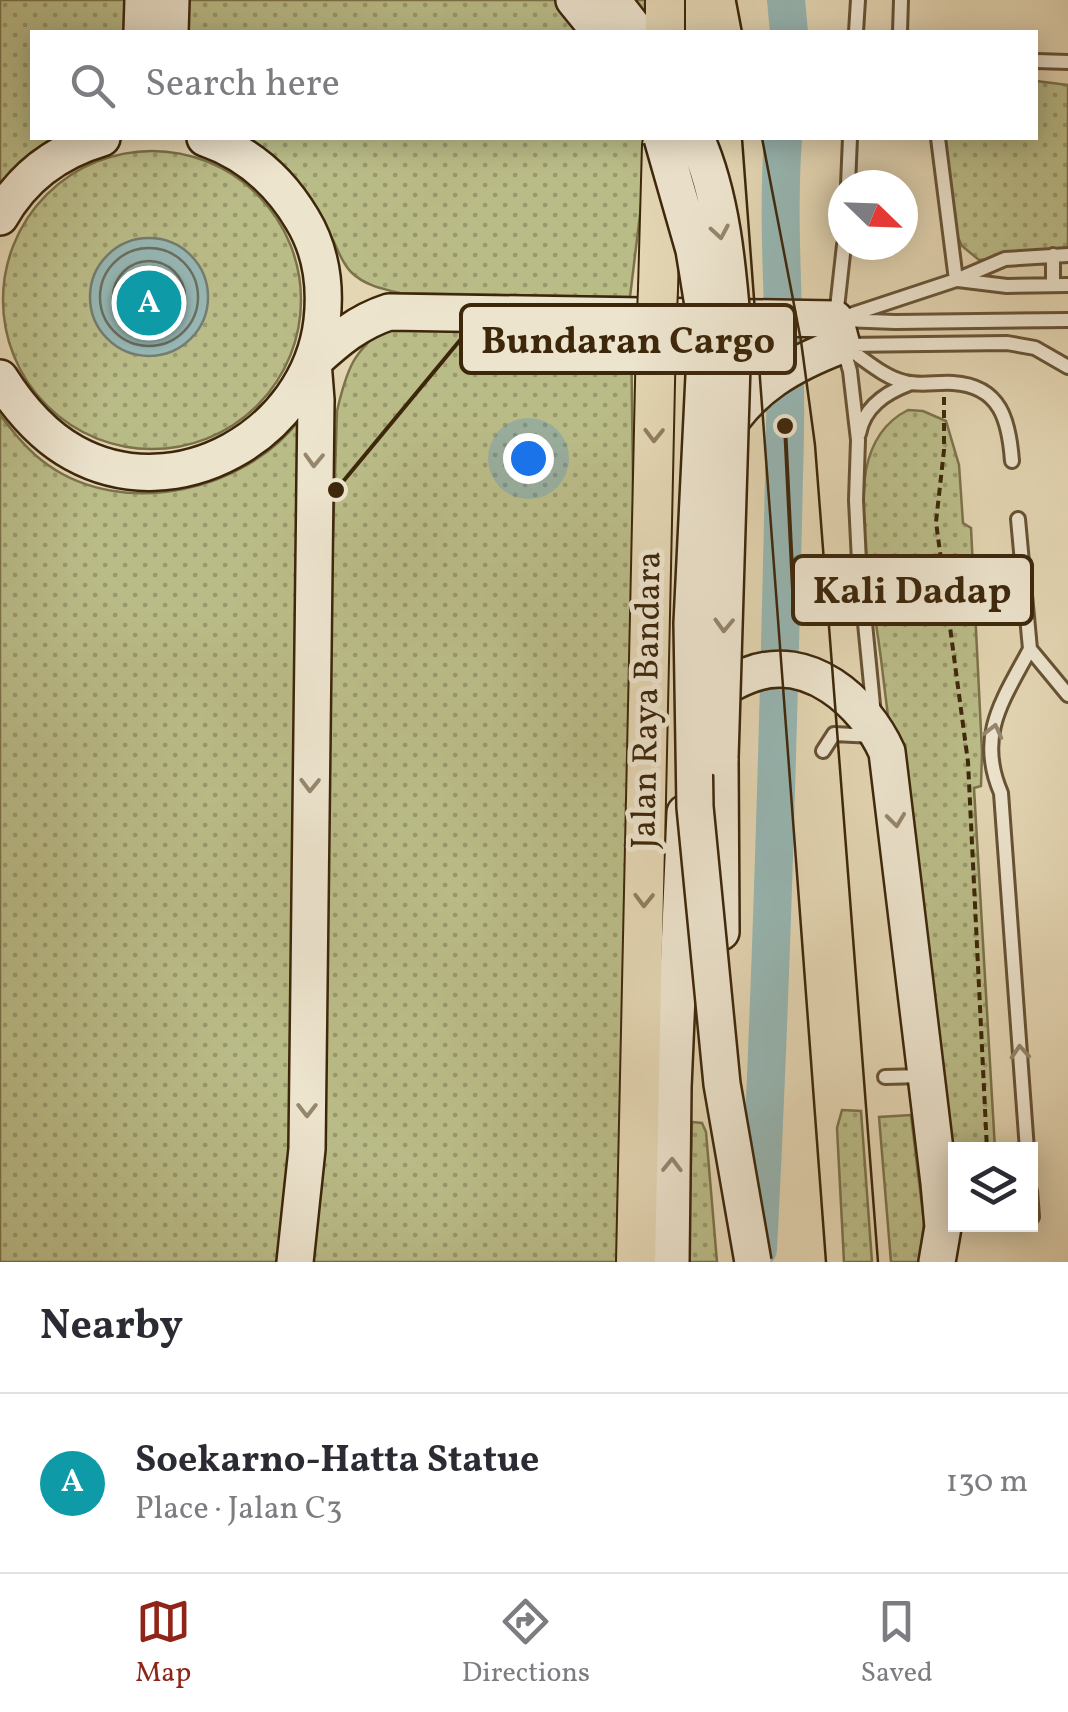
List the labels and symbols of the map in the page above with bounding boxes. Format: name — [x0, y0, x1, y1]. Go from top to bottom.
north arrow — [828, 170, 918, 260]
one-way arrow — [709, 223, 730, 240]
pin: A — [116, 266, 182, 340]
callout: Bundaran Cargo — [461, 305, 795, 373]
text: Bundaran Cargo — [481, 317, 775, 370]
one-way arrow — [644, 427, 665, 443]
your location — [503, 433, 554, 484]
one-way arrow — [304, 452, 325, 468]
street label: Jalan Raya Bandara — [621, 551, 675, 849]
callout: Kali Dadap — [793, 556, 1032, 624]
text: Kali Dadap — [813, 567, 1011, 620]
one-way arrow — [714, 618, 735, 634]
one-way arrow — [982, 723, 1003, 740]
one-way arrow — [299, 778, 321, 793]
one-way arrow — [885, 812, 906, 828]
one-way arrow — [633, 892, 655, 908]
one-way arrow — [1010, 1044, 1032, 1060]
one-way arrow — [296, 1102, 318, 1118]
one-way arrow — [662, 1156, 683, 1172]

